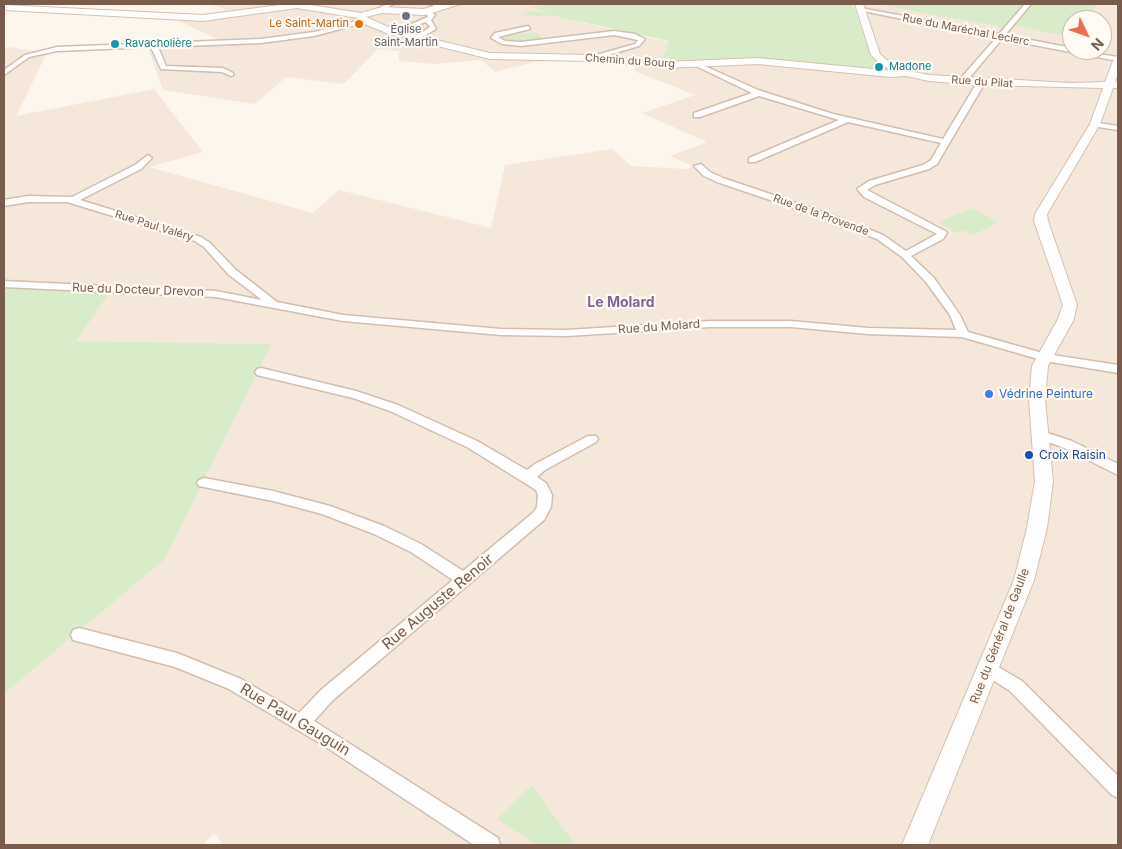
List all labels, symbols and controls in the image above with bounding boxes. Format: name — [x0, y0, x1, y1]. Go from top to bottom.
marker: Église Saint-Martin — [400, 10, 412, 22]
north arrow — [1062, 10, 1112, 60]
street label: Rue du Maréchal Leclerc — [901, 11, 1031, 49]
place label: Le Saint-Martin — [269, 17, 349, 31]
marker: Le Saint-Martin — [353, 18, 365, 30]
place label: Église Saint-Martin — [374, 23, 438, 49]
text: N — [1088, 35, 1108, 54]
place label: Ravacholière — [125, 37, 192, 51]
marker: Ravacholière — [109, 38, 121, 50]
street label: Chemin du Bourg — [585, 51, 675, 71]
place label: Madone — [889, 60, 931, 74]
marker: Madone — [873, 61, 885, 73]
street label: Rue du Pilat — [951, 73, 1013, 91]
street label: Rue de la Provende — [771, 192, 871, 238]
street label: Rue Paul Valéry — [113, 208, 195, 244]
street label: Rue du Docteur Drevon — [72, 281, 204, 299]
district label: Le Molard — [587, 295, 655, 311]
street label: Rue du Molard — [617, 317, 701, 337]
place label: Védrine Peinture — [999, 387, 1093, 401]
marker: Védrine Peinture — [983, 388, 995, 400]
place label: Croix Raisin — [1039, 448, 1106, 462]
marker: Croix Raisin — [1023, 449, 1035, 461]
street label: Rue Auguste Renoir — [379, 550, 497, 654]
street label: Rue du Général de Gaulle — [967, 566, 1033, 706]
street label: Rue Paul Gauguin — [237, 680, 353, 760]

